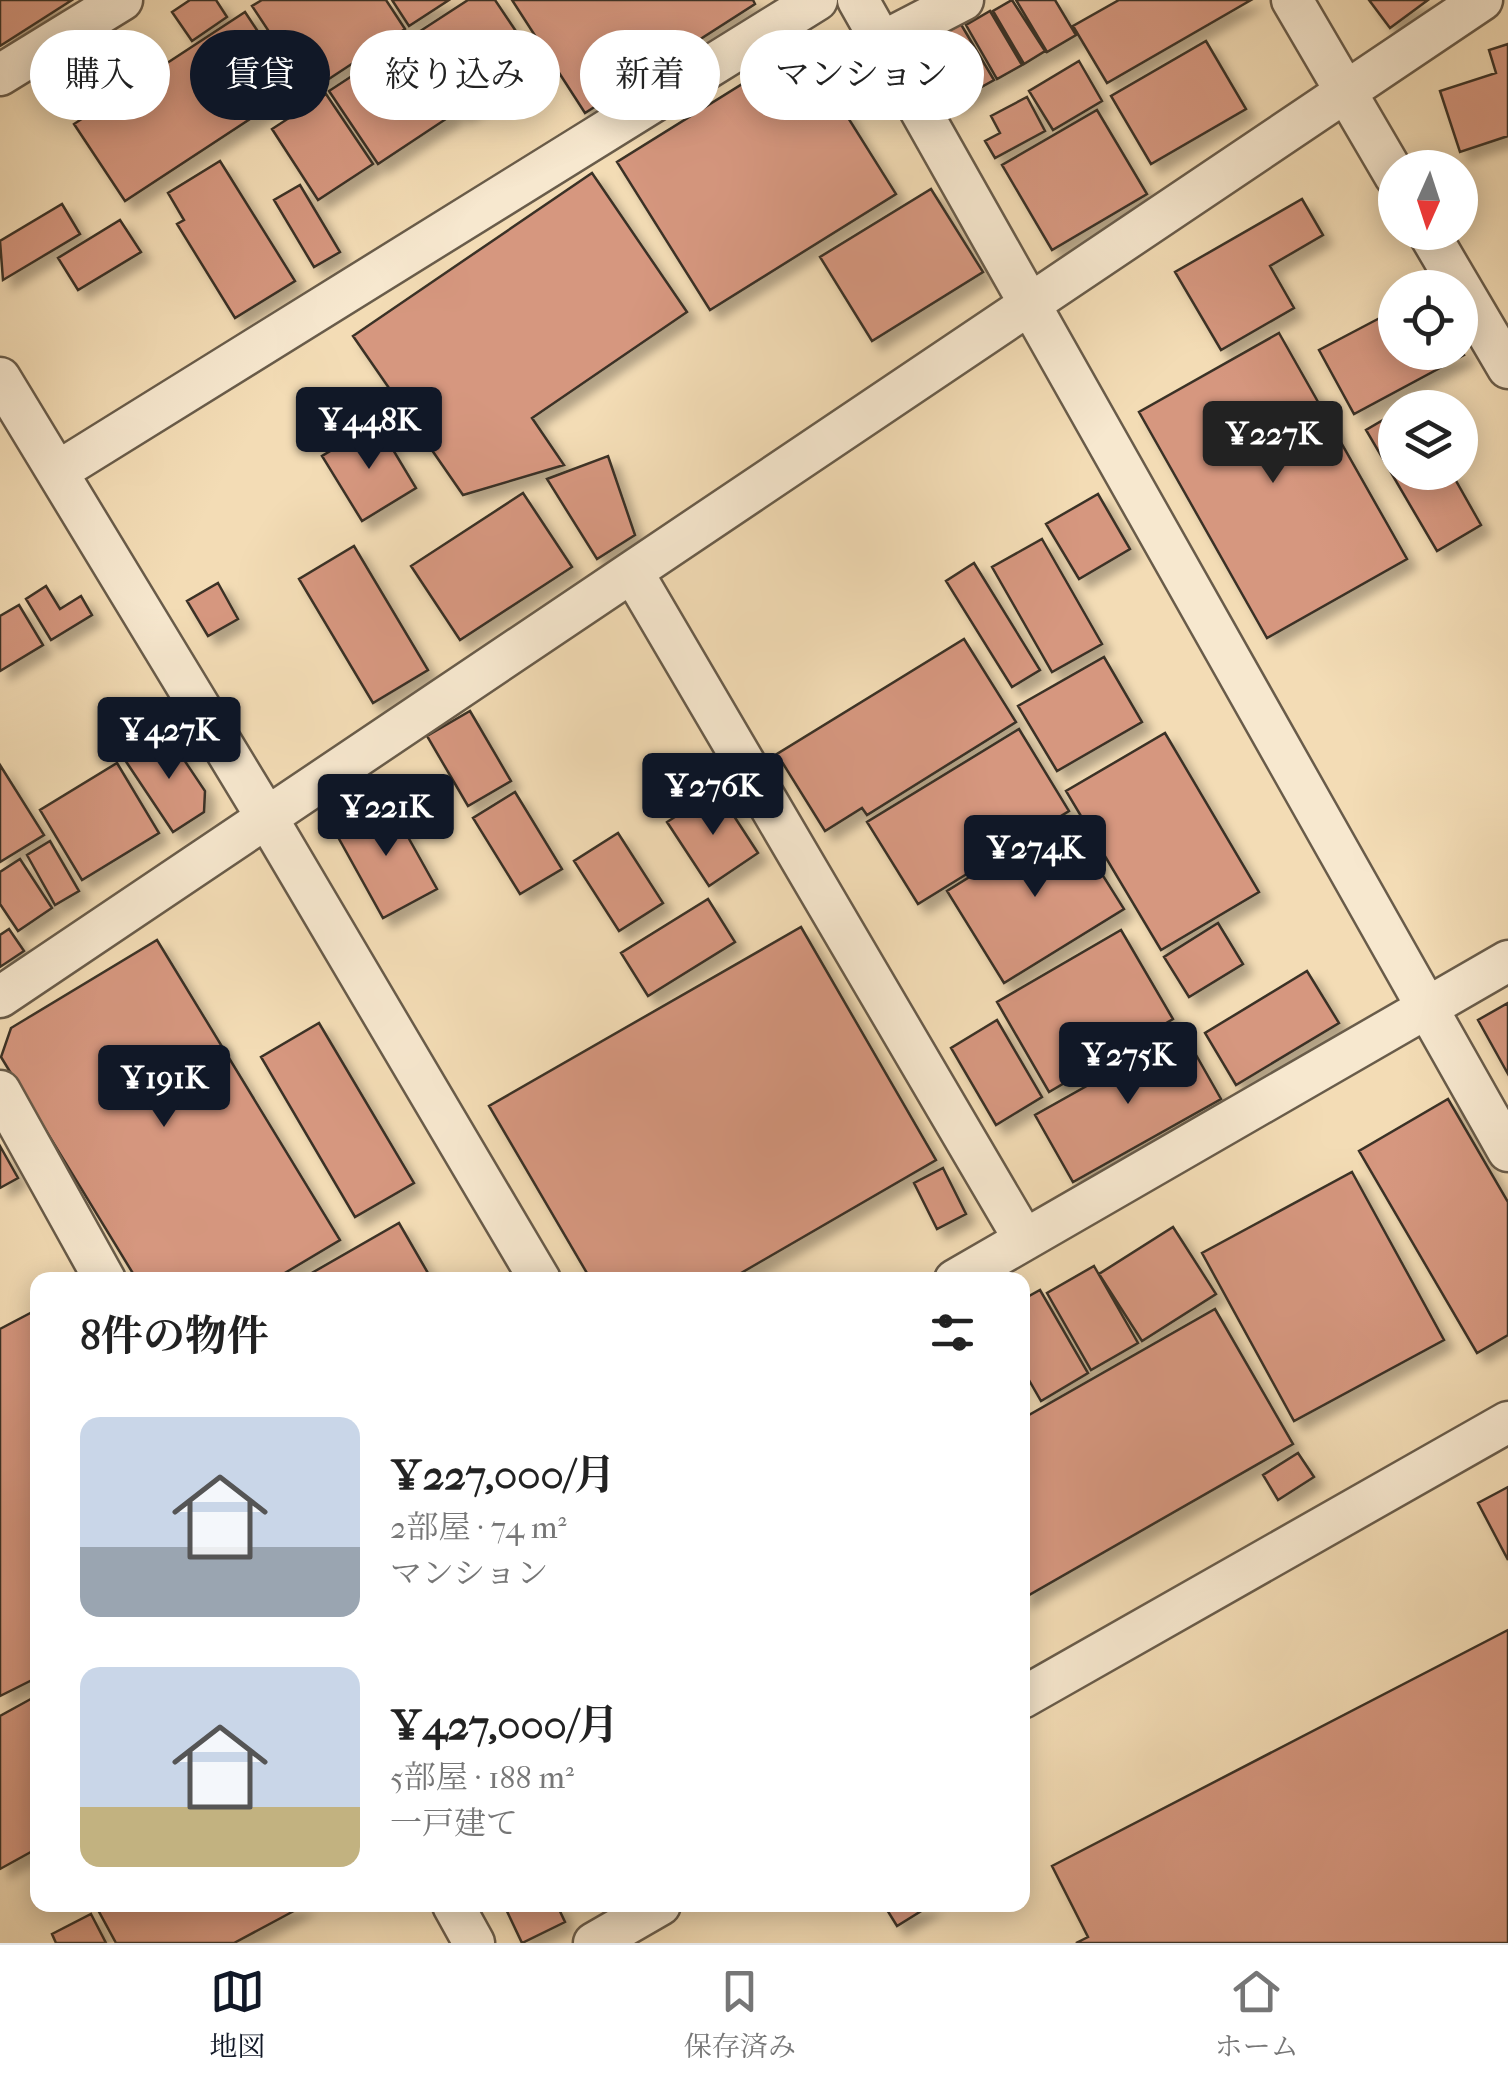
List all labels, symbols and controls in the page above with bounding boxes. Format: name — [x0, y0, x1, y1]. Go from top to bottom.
chip: 購入 — [30, 30, 170, 120]
chip: 賃貸 — [190, 30, 330, 120]
chip: 絞り込み — [350, 30, 560, 120]
chip: 新着 — [580, 30, 720, 120]
chip: マンション — [740, 30, 984, 120]
north arrow — [1378, 150, 1478, 250]
map controls — [1378, 150, 1478, 490]
button: locate — [1378, 270, 1478, 370]
pin: ¥448K — [299, 387, 439, 472]
button: layers — [1378, 390, 1478, 490]
text: ¥448K — [318, 401, 420, 438]
pin: ¥227K — [1203, 401, 1343, 486]
text: ¥227K — [1225, 415, 1321, 452]
pin: ¥427K — [99, 697, 239, 782]
text: ¥427K — [120, 711, 218, 748]
pin: ¥276K — [643, 753, 783, 838]
text: ¥276K — [664, 767, 762, 804]
pin: ¥221K — [316, 774, 456, 859]
text: ¥221K — [340, 788, 432, 825]
pin: ¥274K — [965, 815, 1105, 900]
text: ¥274K — [986, 829, 1084, 866]
pin: ¥275K — [1058, 1022, 1198, 1107]
text: ¥275K — [1081, 1036, 1175, 1073]
pin: ¥191K — [94, 1045, 234, 1130]
text: ¥191K — [120, 1059, 208, 1096]
icon: filters — [925, 1305, 980, 1360]
text: 8件の物件 — [80, 1312, 269, 1361]
text: ¥227,000/月 — [390, 1451, 616, 1500]
icon: home — [160, 1457, 280, 1577]
text: 2部屋 · 74 m² — [390, 1509, 567, 1546]
text: マンション — [390, 1555, 549, 1592]
text: ¥427,000/月 — [390, 1701, 619, 1750]
icon: home — [160, 1707, 280, 1827]
text: 5部屋 · 188 m² — [390, 1759, 574, 1796]
text: 一戸建て — [390, 1805, 518, 1842]
tab: 地図 — [209, 1964, 265, 2064]
tab: 保存済み — [684, 1964, 796, 2064]
tab: ホーム — [1215, 1964, 1299, 2064]

